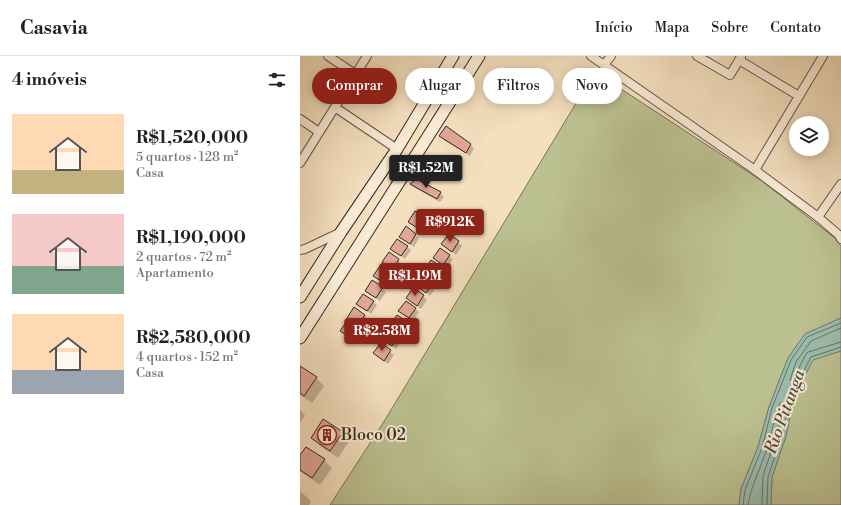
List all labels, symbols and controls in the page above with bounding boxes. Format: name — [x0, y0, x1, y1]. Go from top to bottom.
text: Casavia — [20, 16, 88, 40]
text: Início — [595, 19, 633, 37]
text: Mapa — [655, 19, 689, 37]
text: Sobre — [711, 19, 748, 37]
text: Contato — [770, 19, 821, 37]
chip: Comprar — [312, 68, 397, 104]
chip: Alugar — [405, 68, 475, 104]
chip: Filtros — [483, 68, 554, 104]
chip: Novo — [562, 68, 622, 104]
text: 4 imóveis — [12, 69, 87, 91]
icon: filters — [266, 69, 288, 91]
map controls — [789, 116, 829, 156]
button: layers — [789, 116, 829, 156]
text: R$1,520,000 — [136, 127, 248, 149]
icon: home — [44, 130, 92, 178]
text: 5 quartos · 128 m² — [136, 149, 239, 165]
pin: R$1.52M — [389, 155, 463, 189]
text: R$1.52M — [398, 160, 454, 176]
text: Casa — [136, 165, 164, 181]
pin: R$912K — [417, 209, 483, 243]
text: R$912K — [425, 214, 475, 230]
text: R$1,190,000 — [136, 227, 246, 249]
icon: home — [44, 230, 92, 278]
text: 2 quartos · 72 m² — [136, 249, 231, 265]
pin: R$1.19M — [378, 263, 452, 297]
text: Apartamento — [136, 265, 214, 281]
text: R$1.19M — [388, 268, 442, 284]
pin: R$2.58M — [345, 318, 419, 352]
text: R$2.58M — [353, 323, 411, 339]
text: R$2,580,000 — [136, 327, 251, 349]
icon: home — [44, 330, 92, 378]
text: 4 quartos · 152 m² — [136, 349, 238, 365]
text: Casa — [136, 365, 164, 381]
water label: Rio Pitanga — [759, 366, 811, 458]
building icon: Bloco 02 — [316, 424, 338, 446]
place label: Bloco 02 — [340, 425, 406, 445]

